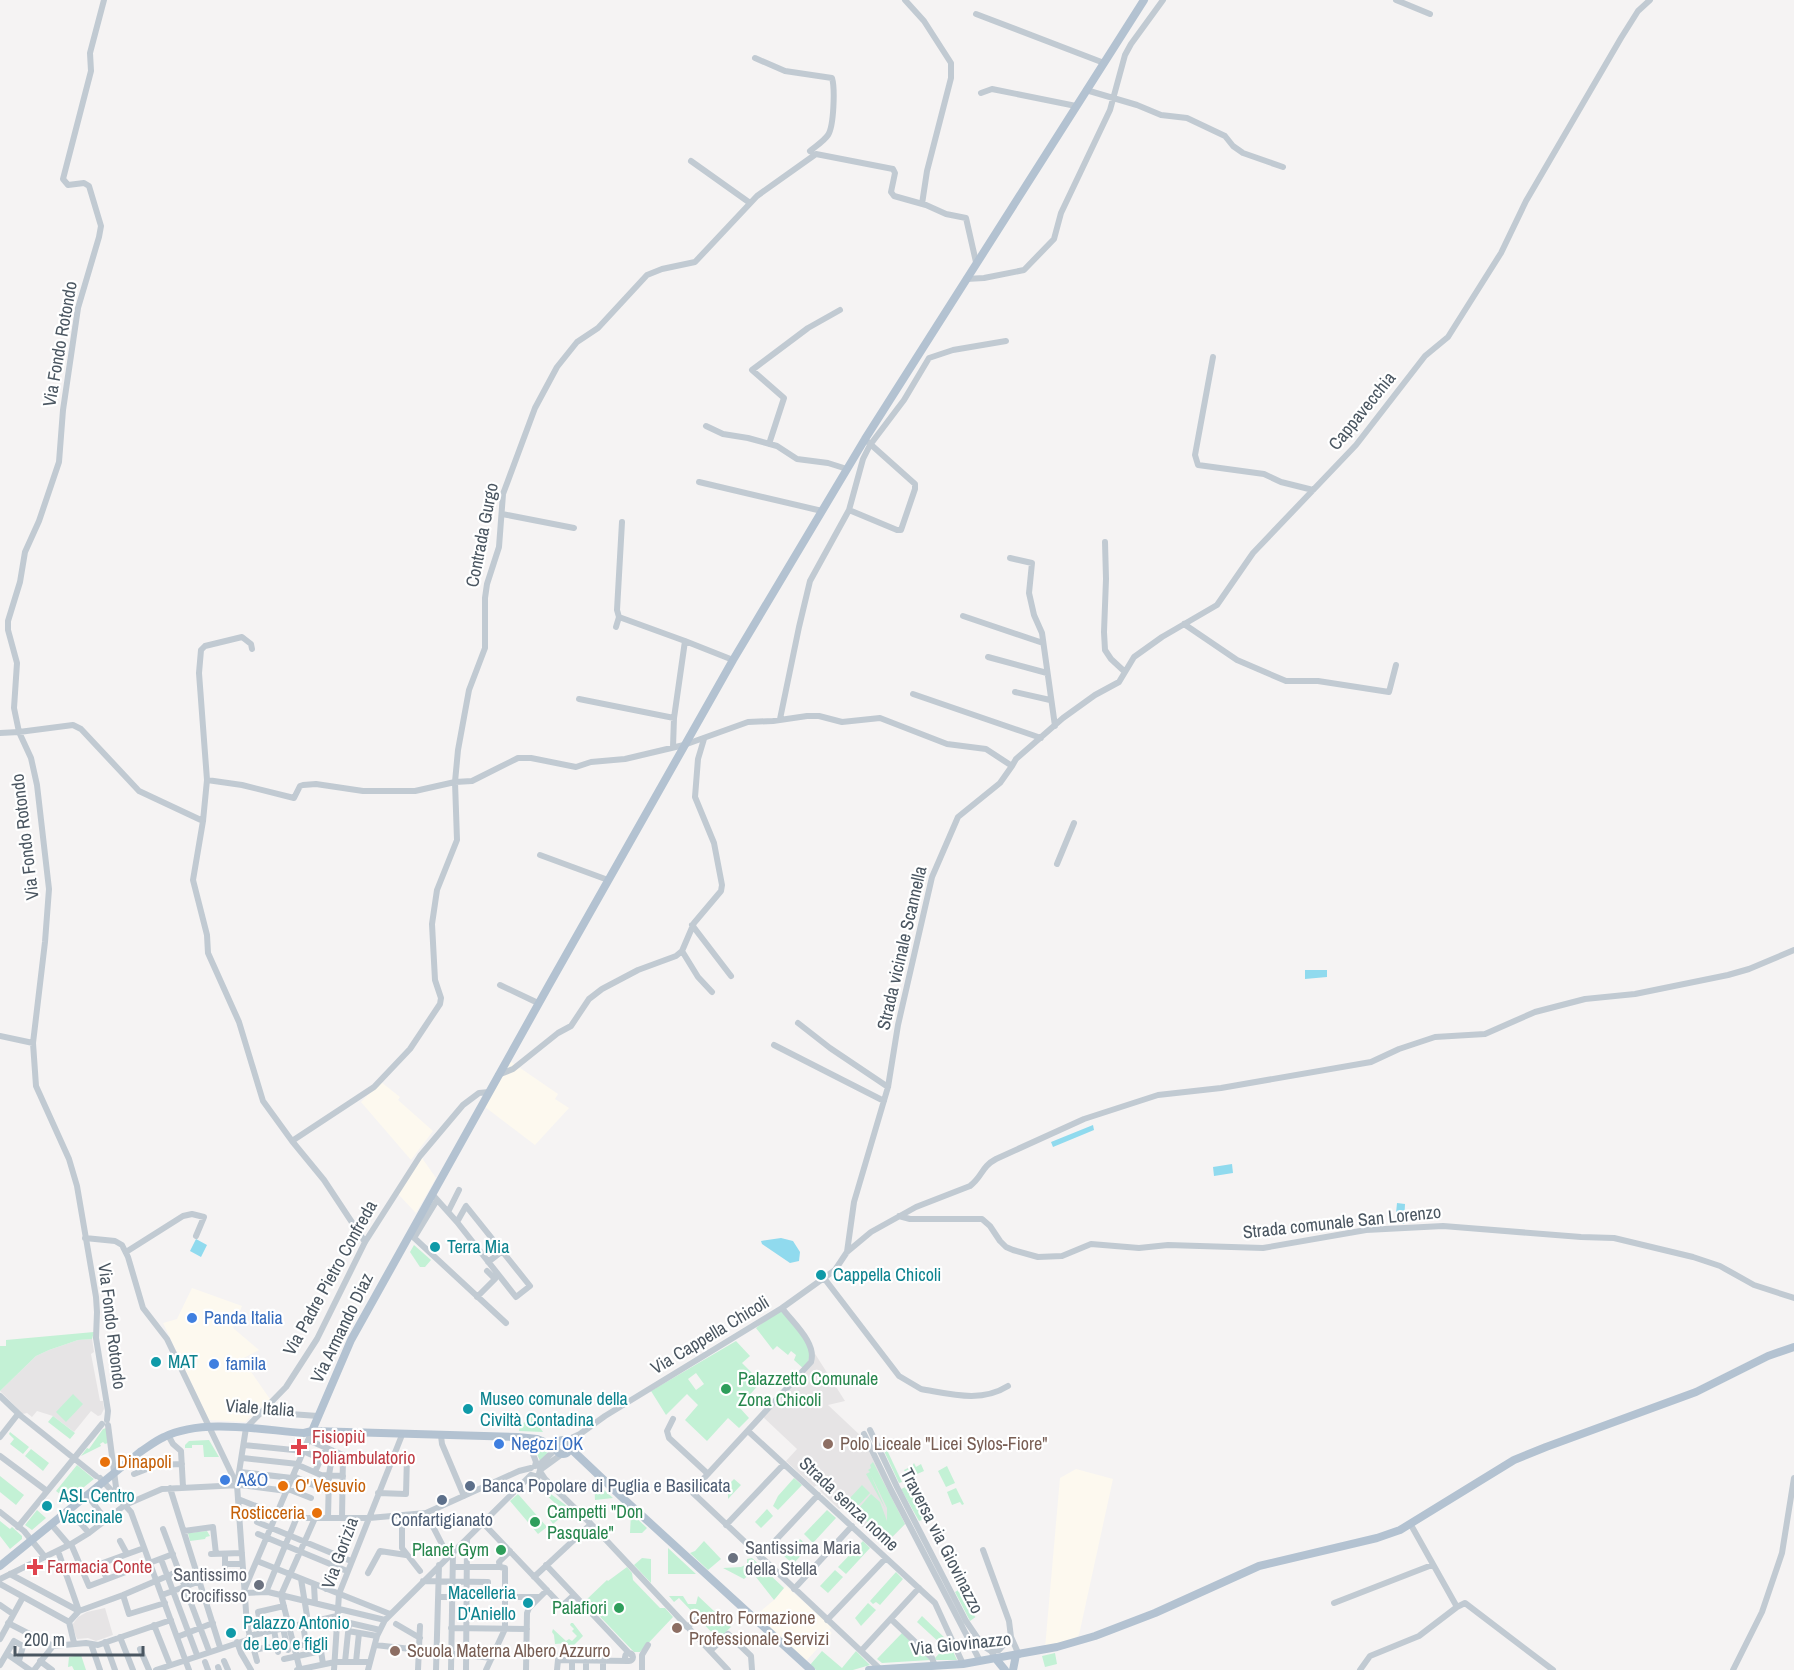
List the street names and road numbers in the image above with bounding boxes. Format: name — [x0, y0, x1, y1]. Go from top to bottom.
street label: Via Fondo Rotondo — [36, 279, 83, 409]
street label: Cappavecchia — [1322, 366, 1401, 455]
street label: Contrada Gurgo — [459, 481, 504, 589]
street label: Via Fondo Rotondo — [4, 772, 45, 902]
street label: Strada vicinale Scannella — [871, 864, 933, 1032]
street label: Via Padre Pietro Confreda — [277, 1196, 383, 1360]
street label: Strada comunale San Lorenzo — [1241, 1199, 1442, 1244]
street label: Via Fondo Rotondo — [92, 1261, 133, 1391]
street label: Via Armando Diaz — [304, 1269, 379, 1387]
street label: Via Cappella Chicoli — [646, 1289, 774, 1380]
street label: Viale Italia — [224, 1393, 296, 1422]
street label: Strada senza nome — [794, 1451, 905, 1556]
street label: Traversa via Giovinazzo — [895, 1464, 990, 1618]
street label: Via Gorizia — [315, 1514, 364, 1592]
street label: Via Giovinazzo — [910, 1626, 1012, 1661]

